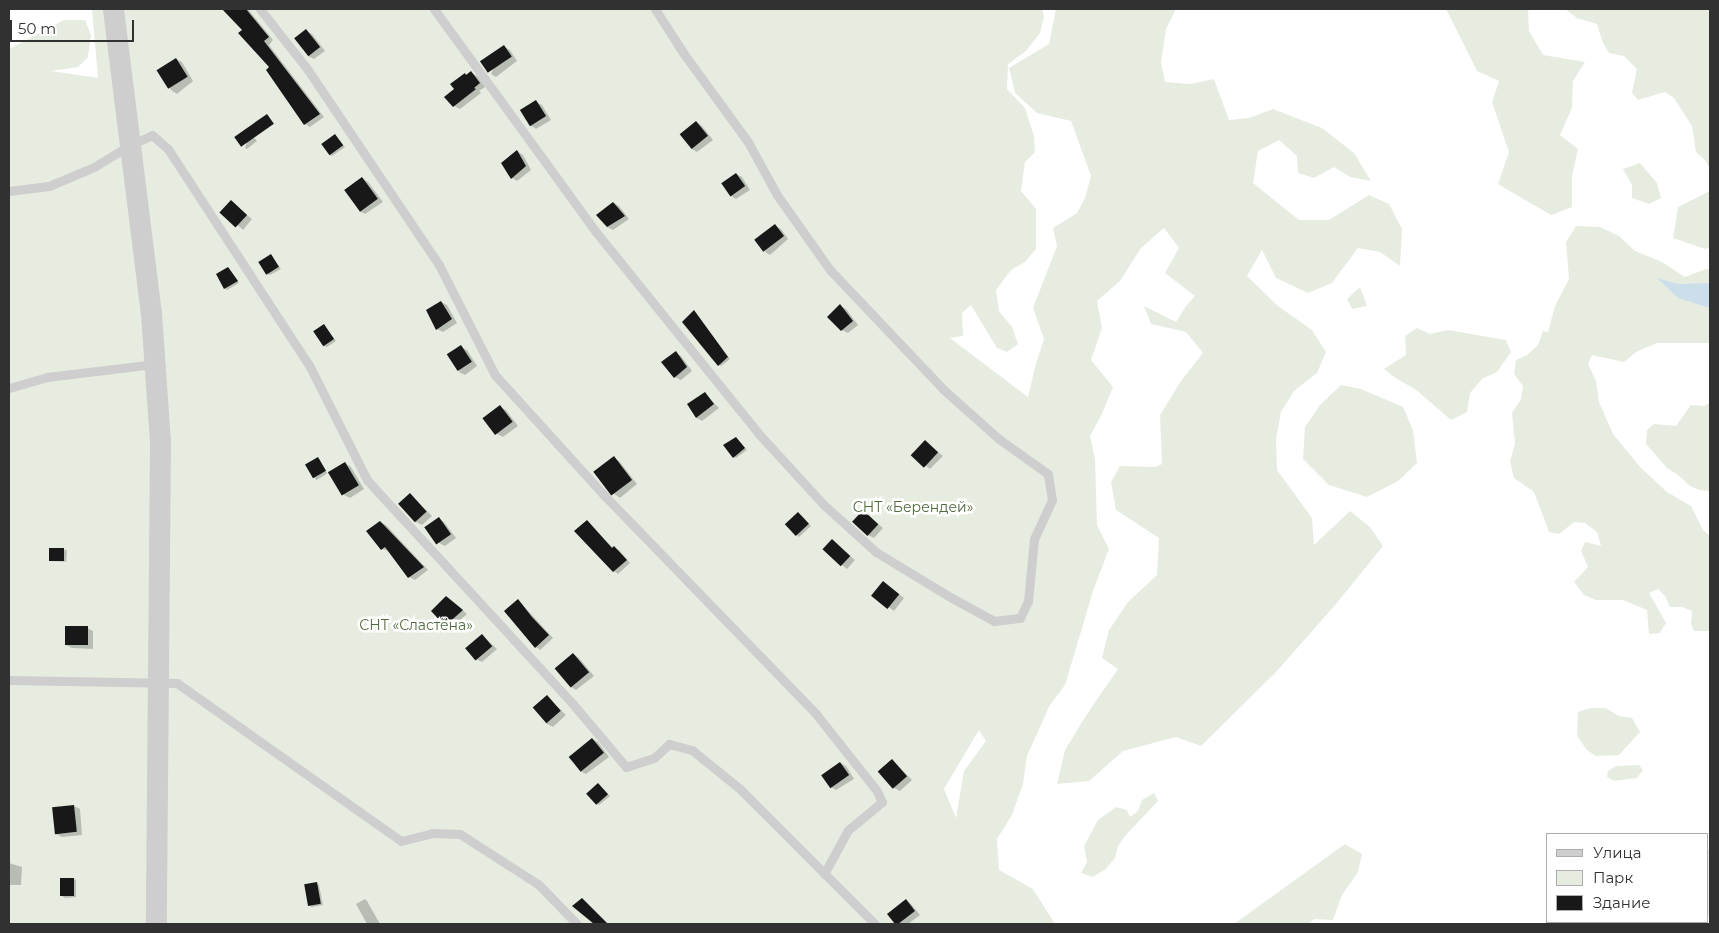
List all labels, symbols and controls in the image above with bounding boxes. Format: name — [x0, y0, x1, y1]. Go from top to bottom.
scale bar — [12, 10, 136, 42]
text: 50 m — [18, 19, 56, 38]
park label: СНТ «Берендей» — [853, 499, 973, 515]
park label: СНТ «Сластёна» — [359, 617, 473, 633]
legend — [1546, 833, 1709, 923]
text: Улица — [1593, 843, 1641, 862]
text: Парк — [1593, 868, 1633, 887]
text: Здание — [1593, 893, 1651, 912]

